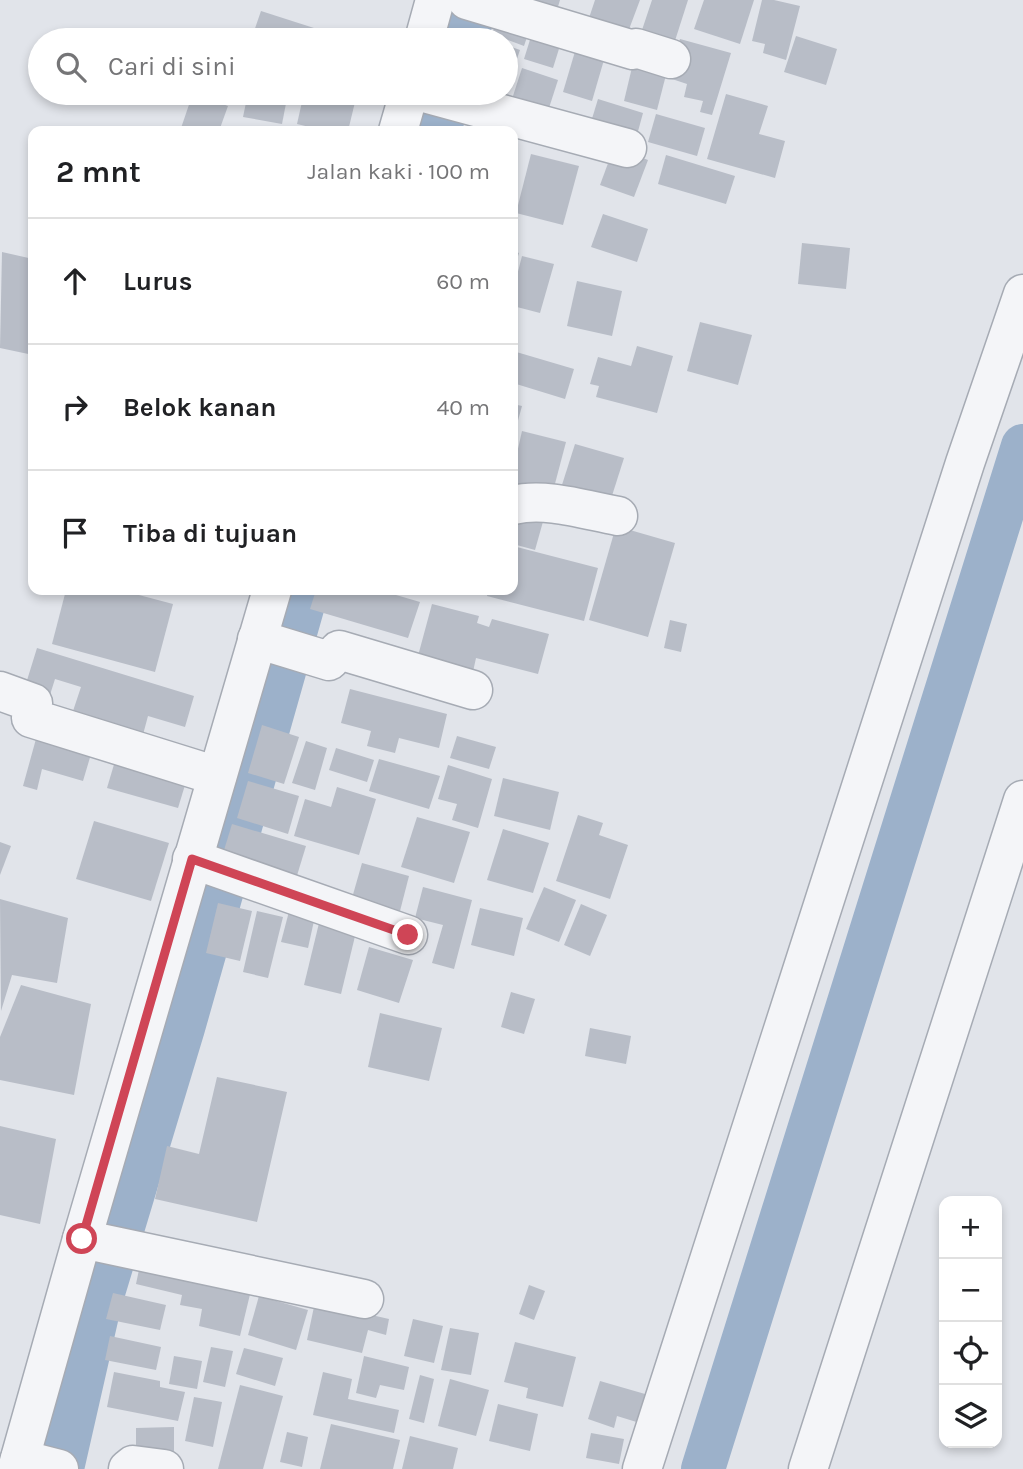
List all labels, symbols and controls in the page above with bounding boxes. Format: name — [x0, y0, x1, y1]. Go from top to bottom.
search box — [28, 28, 518, 105]
icon: search — [52, 48, 90, 86]
text: Cari di sini — [108, 51, 236, 82]
text: 2 mnt — [56, 154, 141, 190]
text: Jalan kaki · 100 m — [307, 158, 490, 185]
icon: ahead — [56, 262, 94, 300]
text: Lurus — [123, 266, 192, 297]
text: 60 m — [436, 268, 490, 295]
icon: right — [56, 388, 94, 426]
text: Belok kanan — [123, 392, 276, 423]
text: 40 m — [437, 394, 490, 421]
icon: arrive — [56, 514, 94, 552]
text: Tiba di tujuan — [123, 518, 297, 549]
route end — [392, 919, 423, 950]
map controls — [939, 1196, 1002, 1448]
button: + — [939, 1196, 1002, 1259]
route start — [66, 1223, 97, 1254]
button: − — [939, 1259, 1002, 1322]
button: locate — [939, 1322, 1002, 1385]
button: layers — [939, 1385, 1002, 1448]

